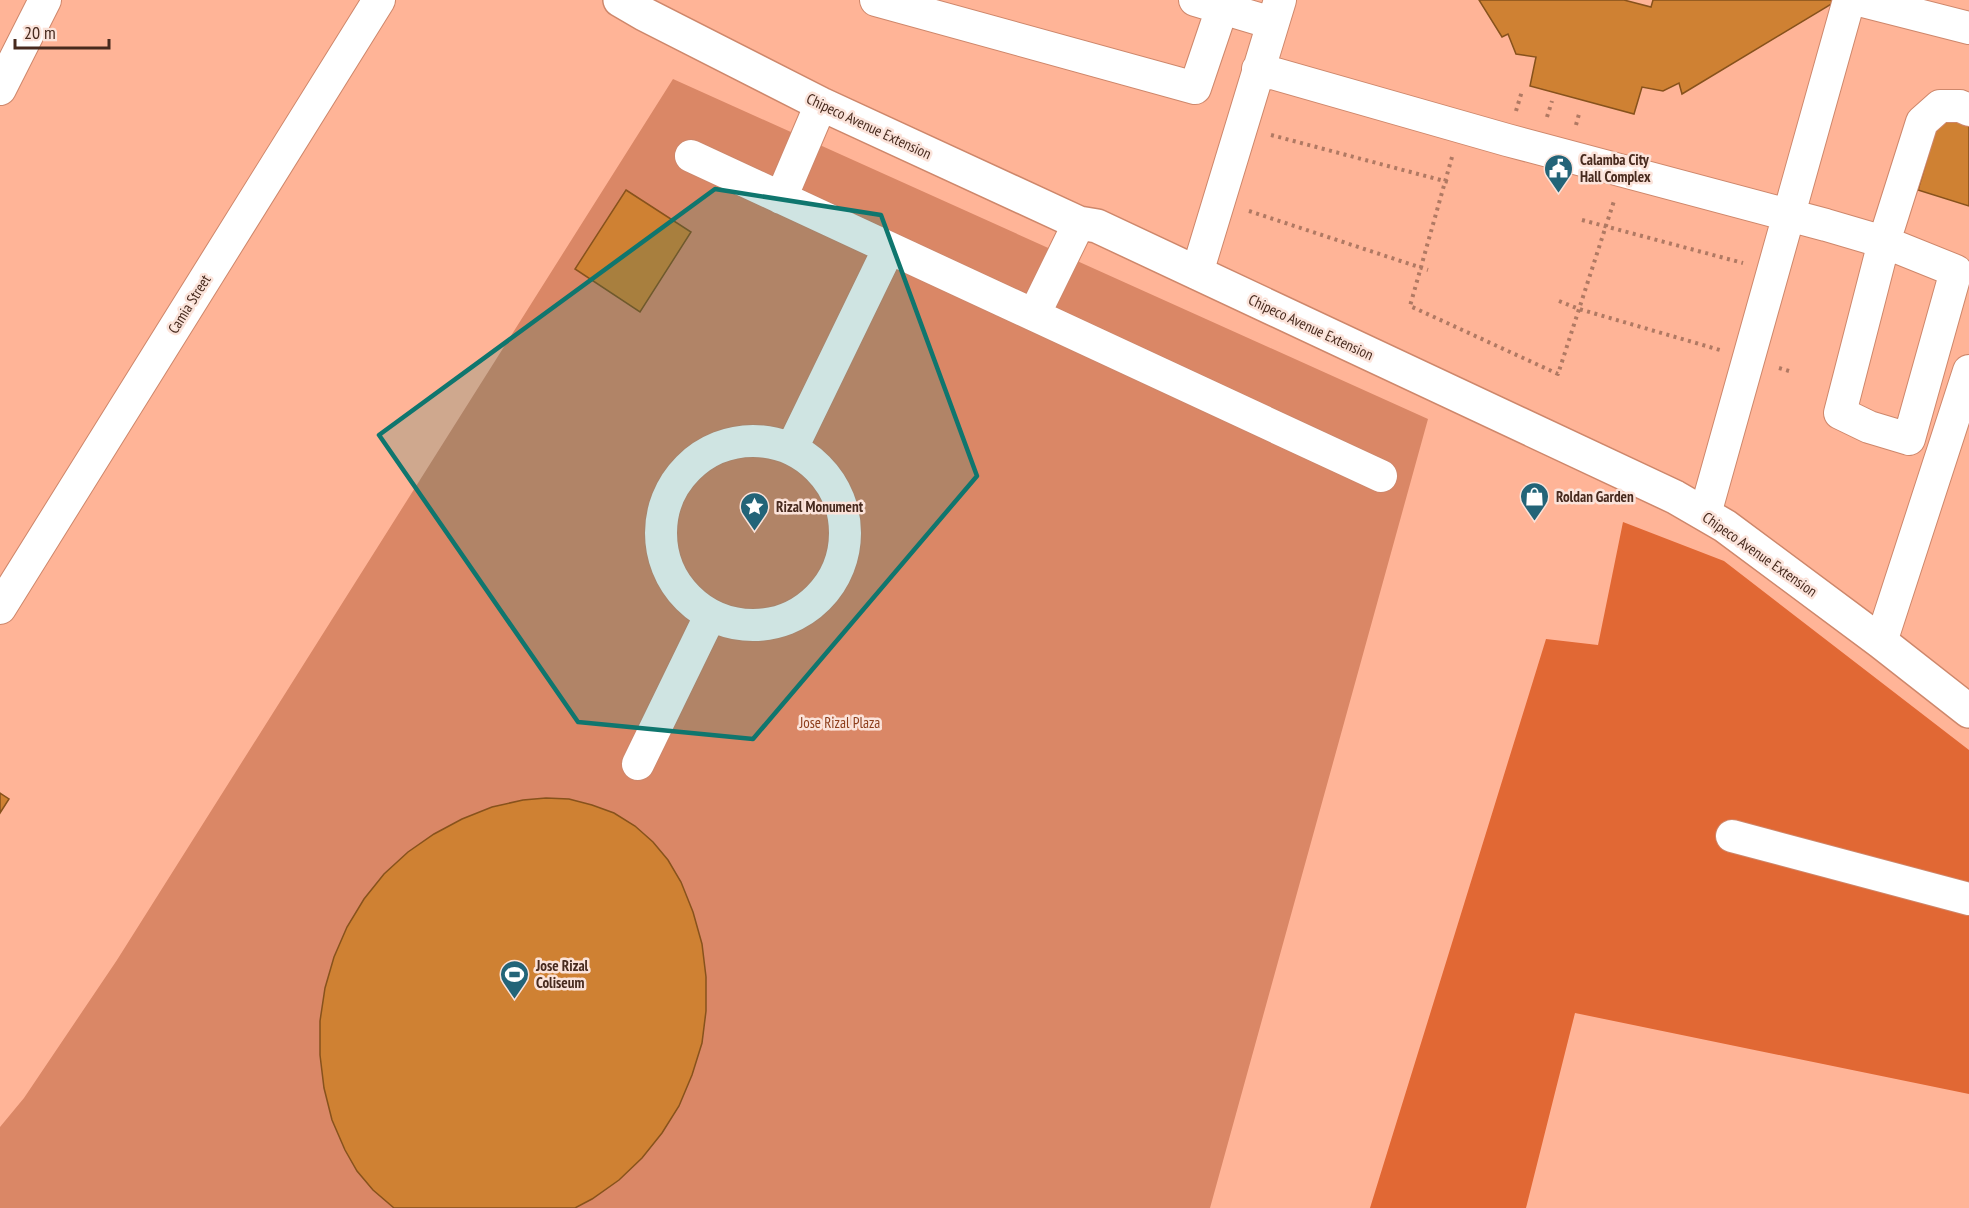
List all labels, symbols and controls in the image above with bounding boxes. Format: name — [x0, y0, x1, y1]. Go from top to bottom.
scale bar — [15, 12, 110, 50]
text: 20 m — [24, 21, 56, 44]
street label: Chipeco Avenue Extension — [804, 89, 934, 163]
place label: Calamba City Hall Complex — [1580, 150, 1651, 186]
public building icon: Calamba City Hall Complex — [1543, 152, 1575, 194]
street label: Camia Street — [163, 271, 215, 337]
street label: Chipeco Avenue Extension — [1246, 290, 1376, 364]
shop icon: Roldan Garden — [1519, 480, 1551, 522]
place label: Roldan Garden — [1556, 487, 1634, 506]
place icon: Rizal Monument — [739, 490, 771, 532]
place label: Rizal Monument — [776, 497, 864, 516]
street label: Chipeco Avenue Extension — [1699, 507, 1821, 601]
park label: Jose Rizal Plaza — [799, 713, 880, 732]
place label: Jose Rizal Coliseum — [535, 956, 589, 992]
sports icon: Jose Rizal Coliseum — [499, 958, 531, 1000]

